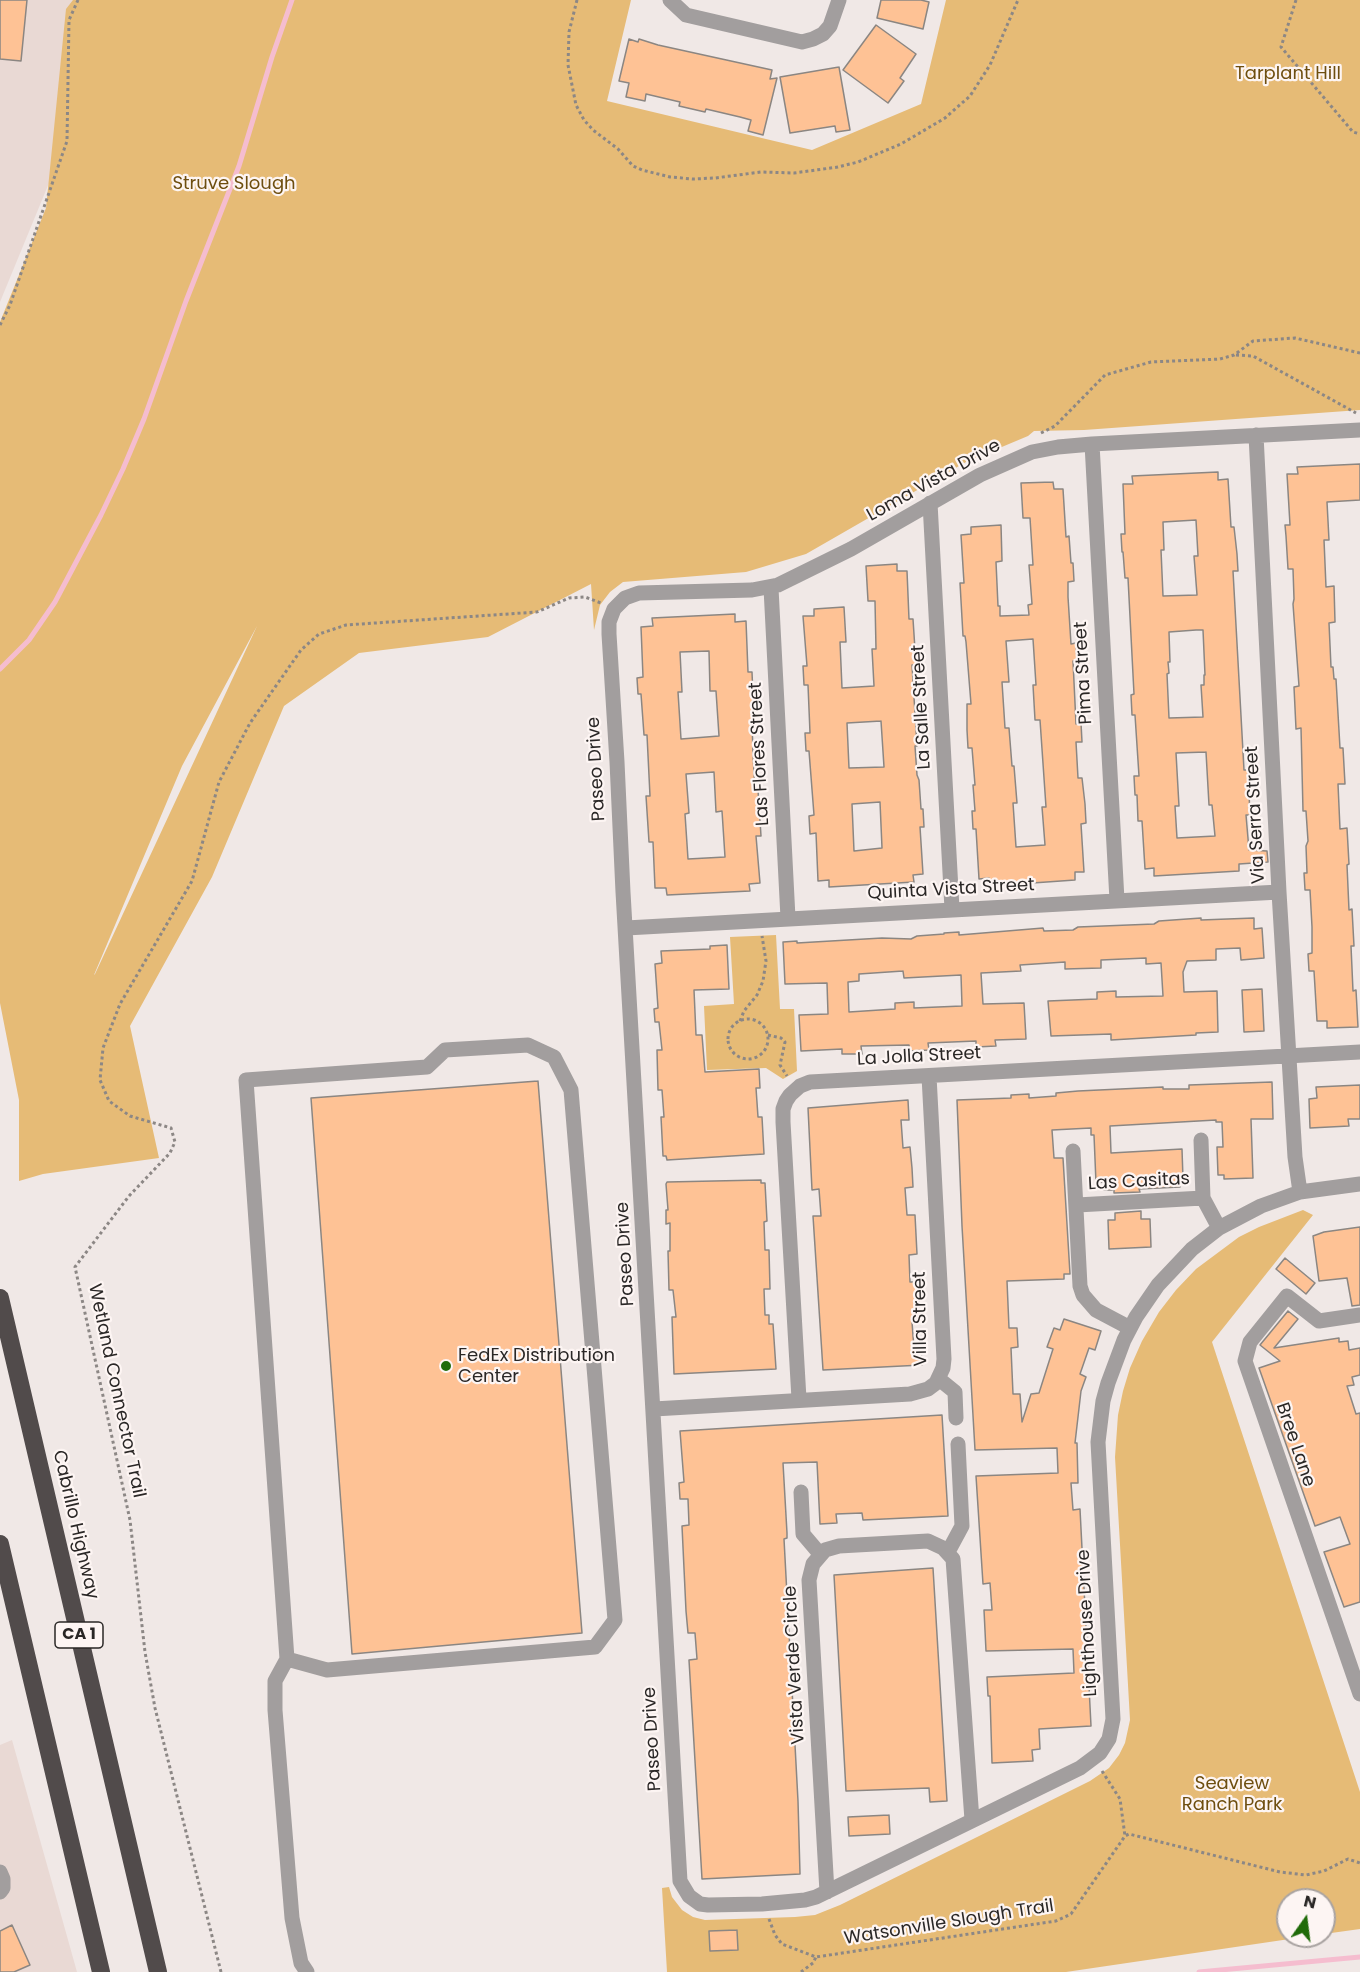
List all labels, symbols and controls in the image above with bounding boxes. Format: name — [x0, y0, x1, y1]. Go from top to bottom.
park label: Tarplant Hill — [1235, 63, 1341, 85]
park label: Struve Slough — [172, 173, 296, 195]
street label: Loma Vista Drive — [863, 435, 1005, 527]
street label: Pima Street — [1071, 621, 1097, 725]
street label: La Salle Street — [908, 644, 936, 770]
street label: Las Flores Street — [745, 682, 775, 826]
street label: Paseo Drive — [583, 716, 611, 822]
street label: Via Serra Street — [1242, 745, 1270, 885]
street label: Quinta Vista Street — [867, 875, 1035, 905]
street label: La Jolla Street — [856, 1043, 982, 1071]
street label: Las Casitas — [1087, 1169, 1191, 1195]
street label: Paseo Drive — [612, 1201, 640, 1307]
street label: Villa Street — [909, 1271, 933, 1367]
street label: Wetland Connector Trail — [83, 1282, 149, 1500]
place label: FedEx Distribution Center — [458, 1345, 615, 1388]
marker: FedEx Distribution Center — [439, 1359, 453, 1373]
street label: Bree Lane — [1271, 1400, 1319, 1490]
street label: Cabrillo Highway — [47, 1448, 103, 1602]
street label: Lighthouse Drive — [1073, 1549, 1103, 1697]
street label: Vista Verde Circle — [780, 1585, 810, 1745]
road number: CA 1 — [55, 1622, 103, 1648]
street label: Paseo Drive — [639, 1686, 667, 1792]
park label: Seaview Ranch Park — [1182, 1773, 1282, 1816]
north arrow — [1276, 1888, 1336, 1948]
text: N — [1301, 1889, 1319, 1915]
street label: Watsonville Slough Trail — [843, 1896, 1055, 1950]

